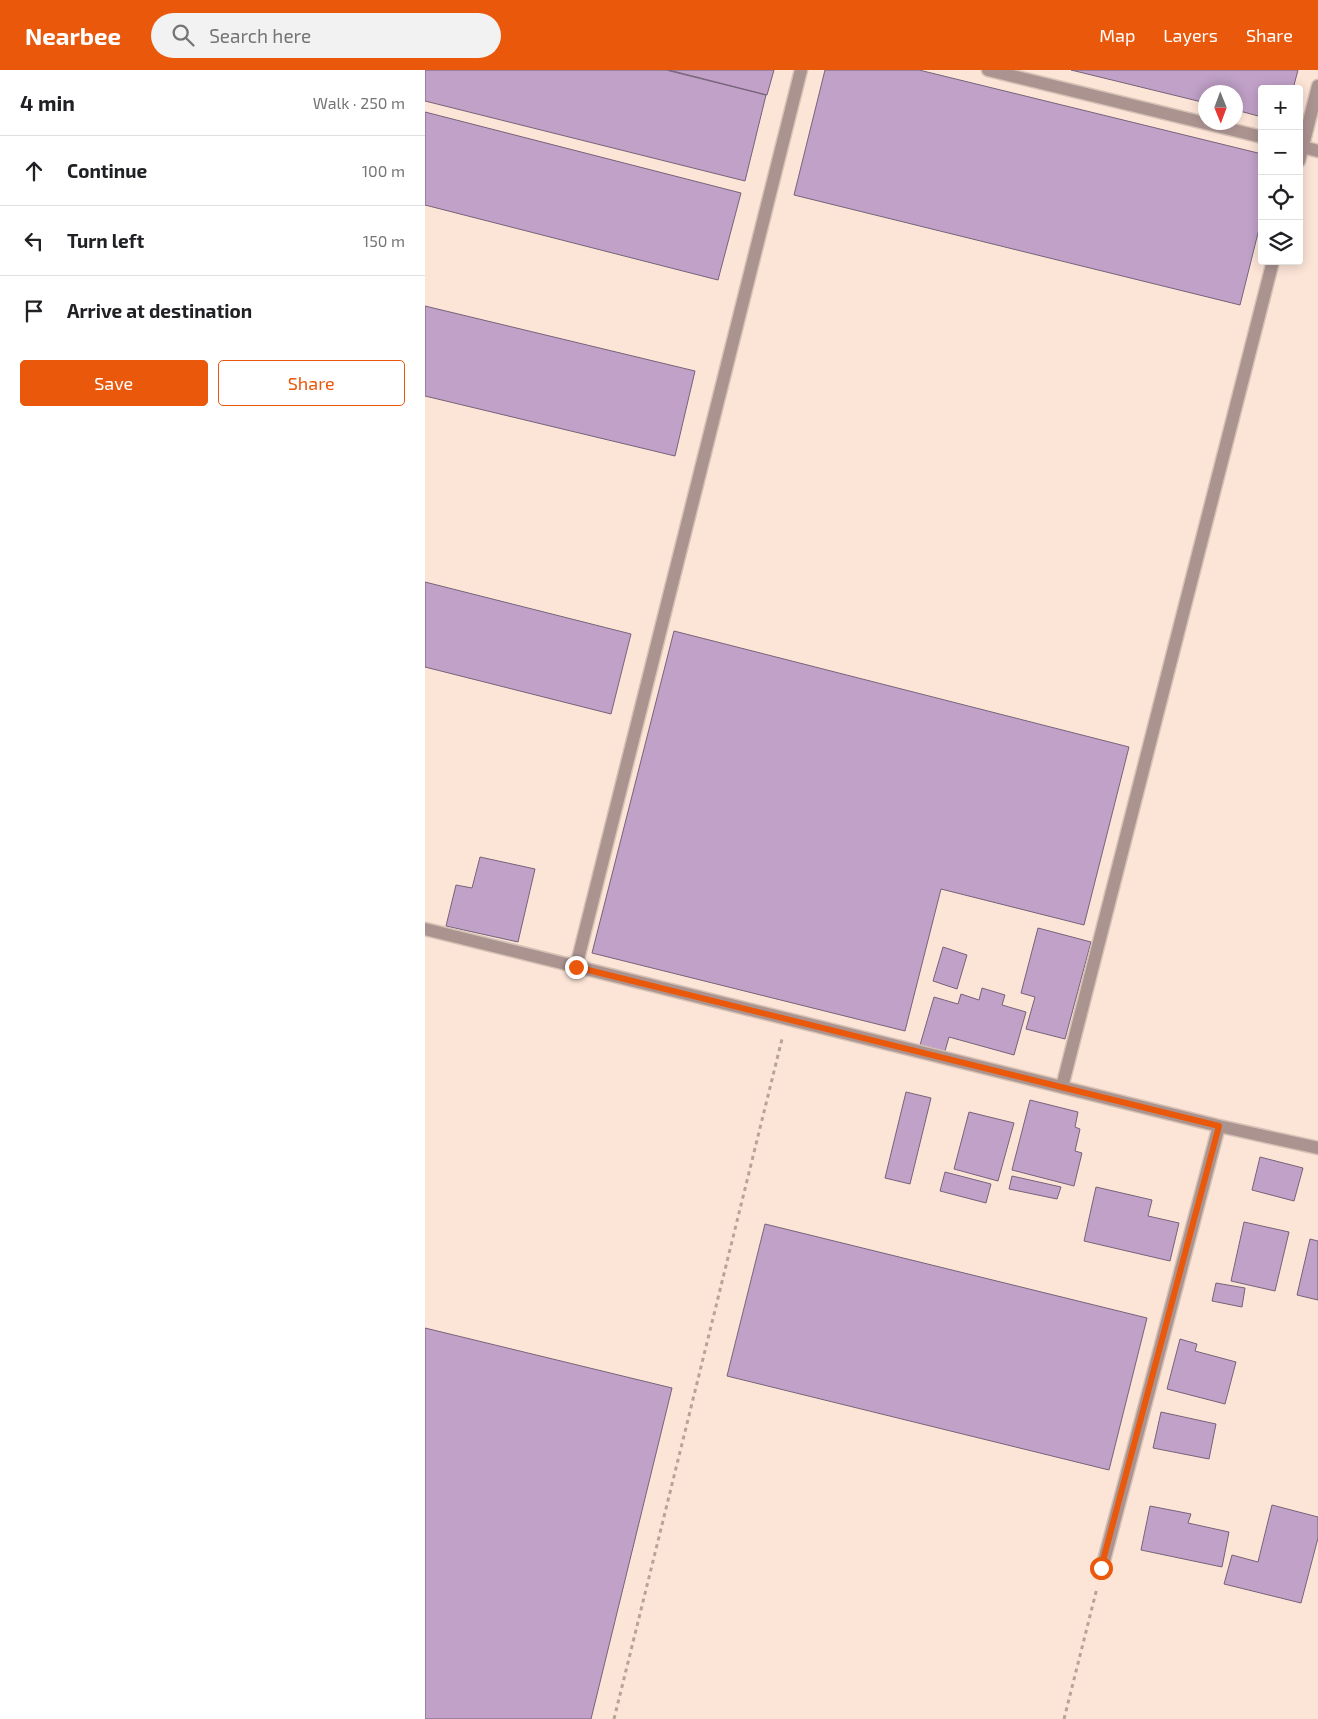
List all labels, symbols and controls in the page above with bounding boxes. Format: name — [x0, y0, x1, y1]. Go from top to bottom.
search box — [151, 13, 501, 58]
text: Nearbee — [25, 21, 121, 50]
icon: search — [169, 21, 197, 49]
text: Search here — [209, 24, 311, 47]
text: Map — [1099, 24, 1135, 46]
text: Layers — [1163, 24, 1218, 46]
text: Share — [1246, 24, 1293, 46]
north arrow — [1198, 85, 1243, 130]
map controls — [1258, 85, 1303, 265]
button: + — [1258, 85, 1303, 130]
text: 4 min — [20, 90, 75, 115]
text: Walk · 250 m — [313, 93, 405, 112]
button: − — [1258, 130, 1303, 175]
icon: ahead — [20, 157, 48, 185]
text: Continue — [67, 159, 147, 182]
text: 100 m — [362, 161, 405, 180]
button: locate — [1258, 175, 1303, 220]
button: layers — [1258, 220, 1303, 265]
icon: left — [20, 227, 48, 255]
text: Turn left — [67, 229, 144, 252]
text: 150 m — [363, 231, 405, 250]
icon: arrive — [20, 297, 48, 325]
text: Arrive at destination — [67, 299, 252, 322]
button: Save — [20, 360, 208, 406]
button: Share — [218, 360, 405, 406]
route end — [565, 956, 588, 979]
route start — [1090, 1557, 1113, 1580]

